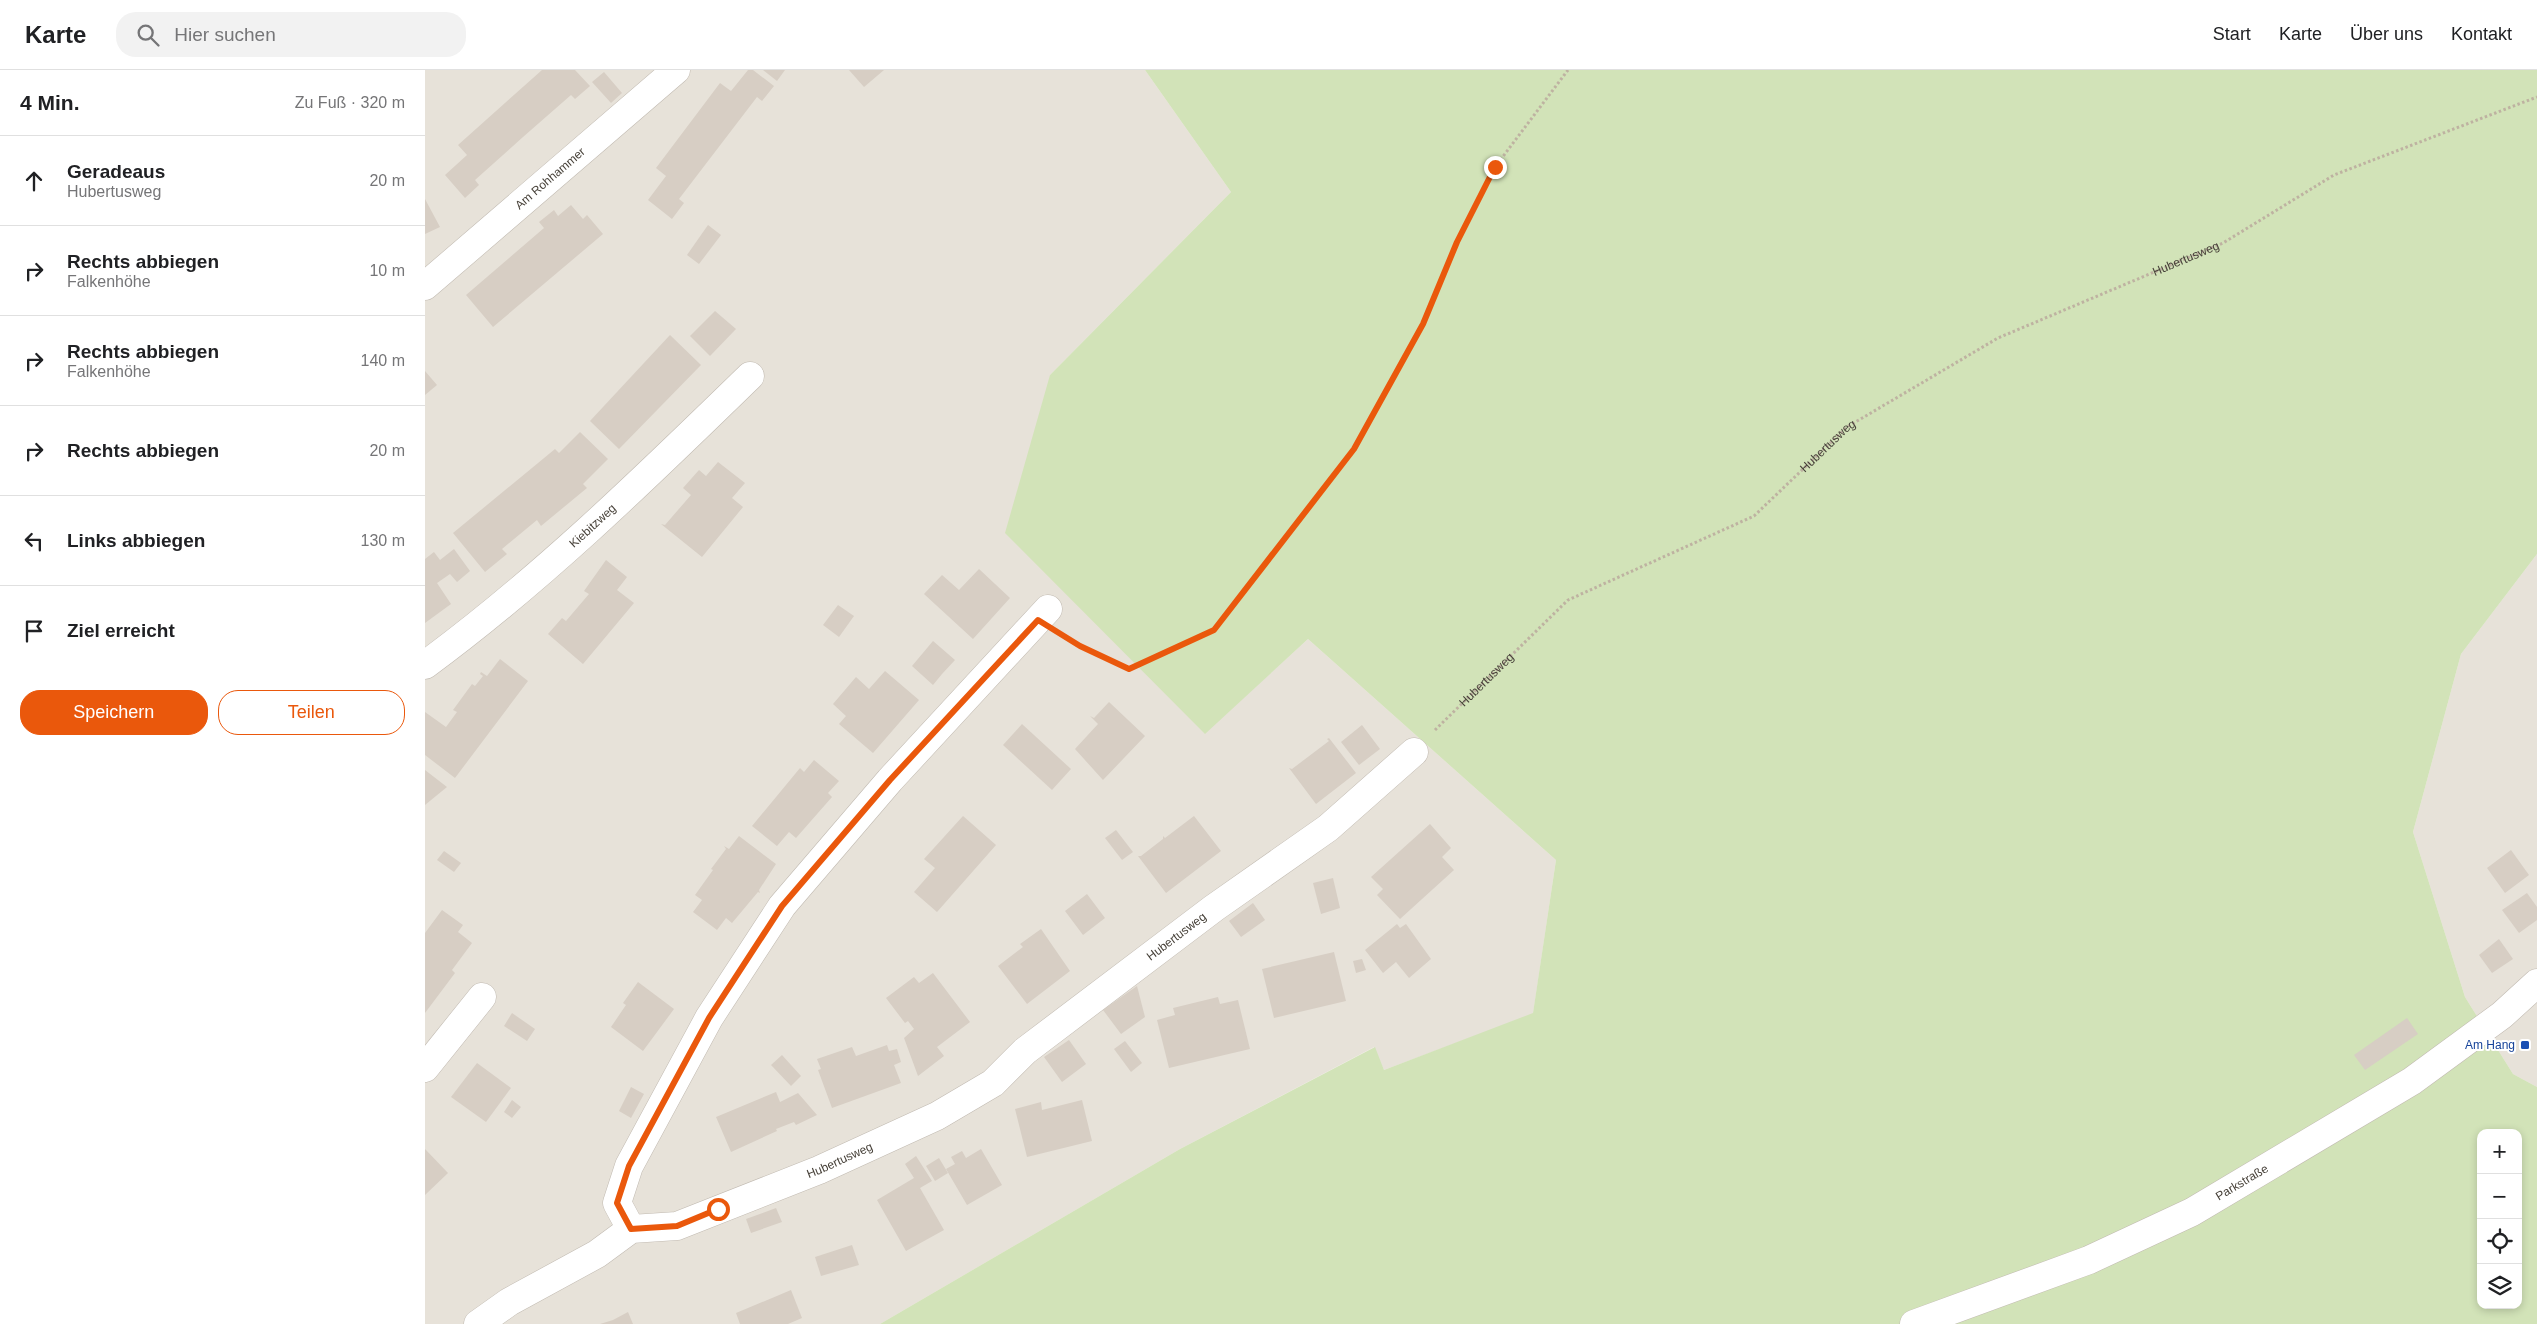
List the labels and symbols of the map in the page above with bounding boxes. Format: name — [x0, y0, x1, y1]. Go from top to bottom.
street label: Am Rohhammer — [512, 145, 588, 212]
route end — [1484, 156, 1507, 179]
street label: Hubertusweg — [2151, 238, 2221, 279]
street label: Hubertusweg — [1797, 417, 1858, 475]
street label: Kiebitzweg — [566, 501, 619, 551]
street label: Hubertusweg — [1456, 650, 1517, 709]
street label: Hubertusweg — [1144, 910, 1209, 963]
place label: Am Hang — [2465, 1038, 2515, 1052]
marker: Am Hang — [2519, 1039, 2531, 1051]
street label: Hubertusweg — [805, 1139, 875, 1181]
street label: Parkstraße — [2213, 1161, 2271, 1203]
route start — [707, 1198, 730, 1221]

